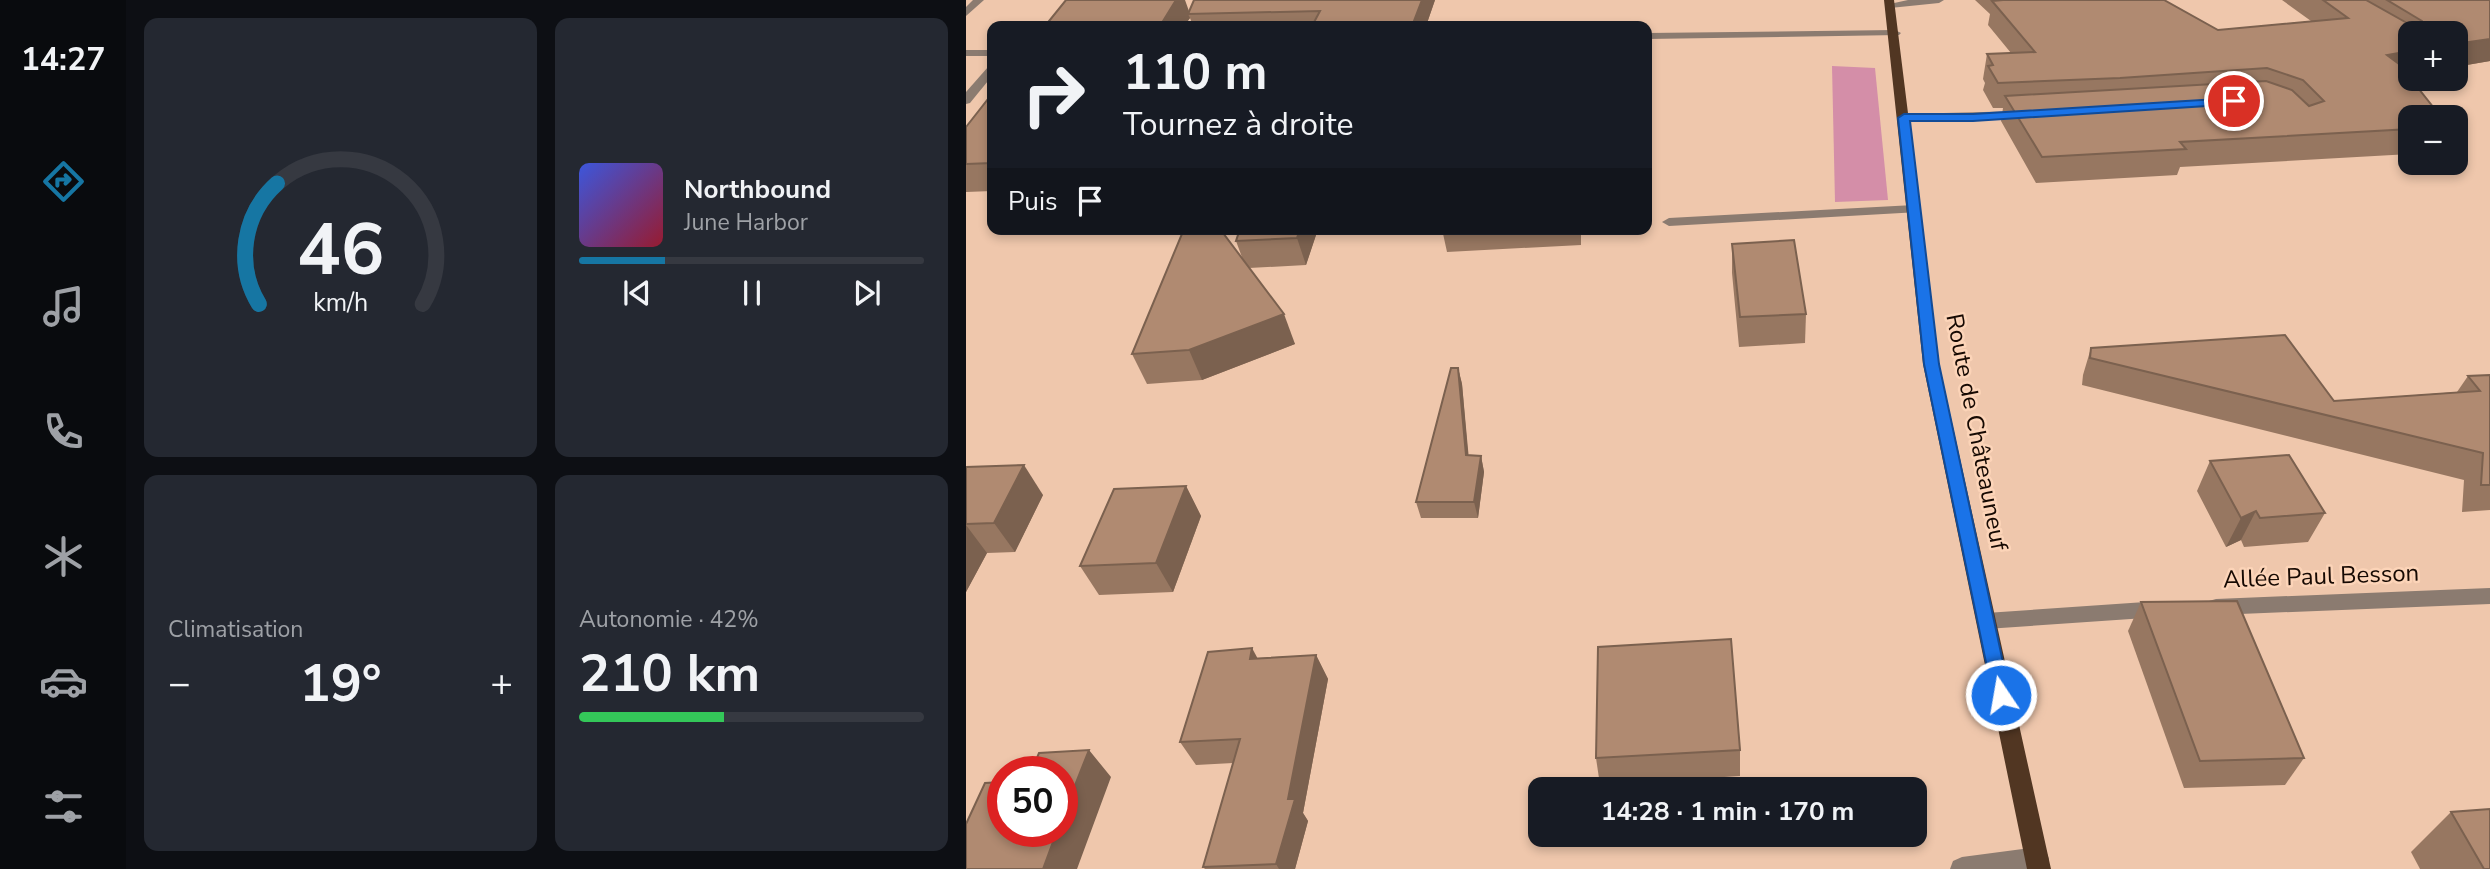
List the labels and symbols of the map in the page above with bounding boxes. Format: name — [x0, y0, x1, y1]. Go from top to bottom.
pin — [2204, 71, 2264, 131]
street label: Route de Châteauneuf — [1938, 311, 2016, 554]
street label: Allée Paul Besson — [2222, 557, 2420, 595]
position arrow — [1964, 658, 2038, 732]
speed limit sign: 50 — [987, 756, 1078, 847]

